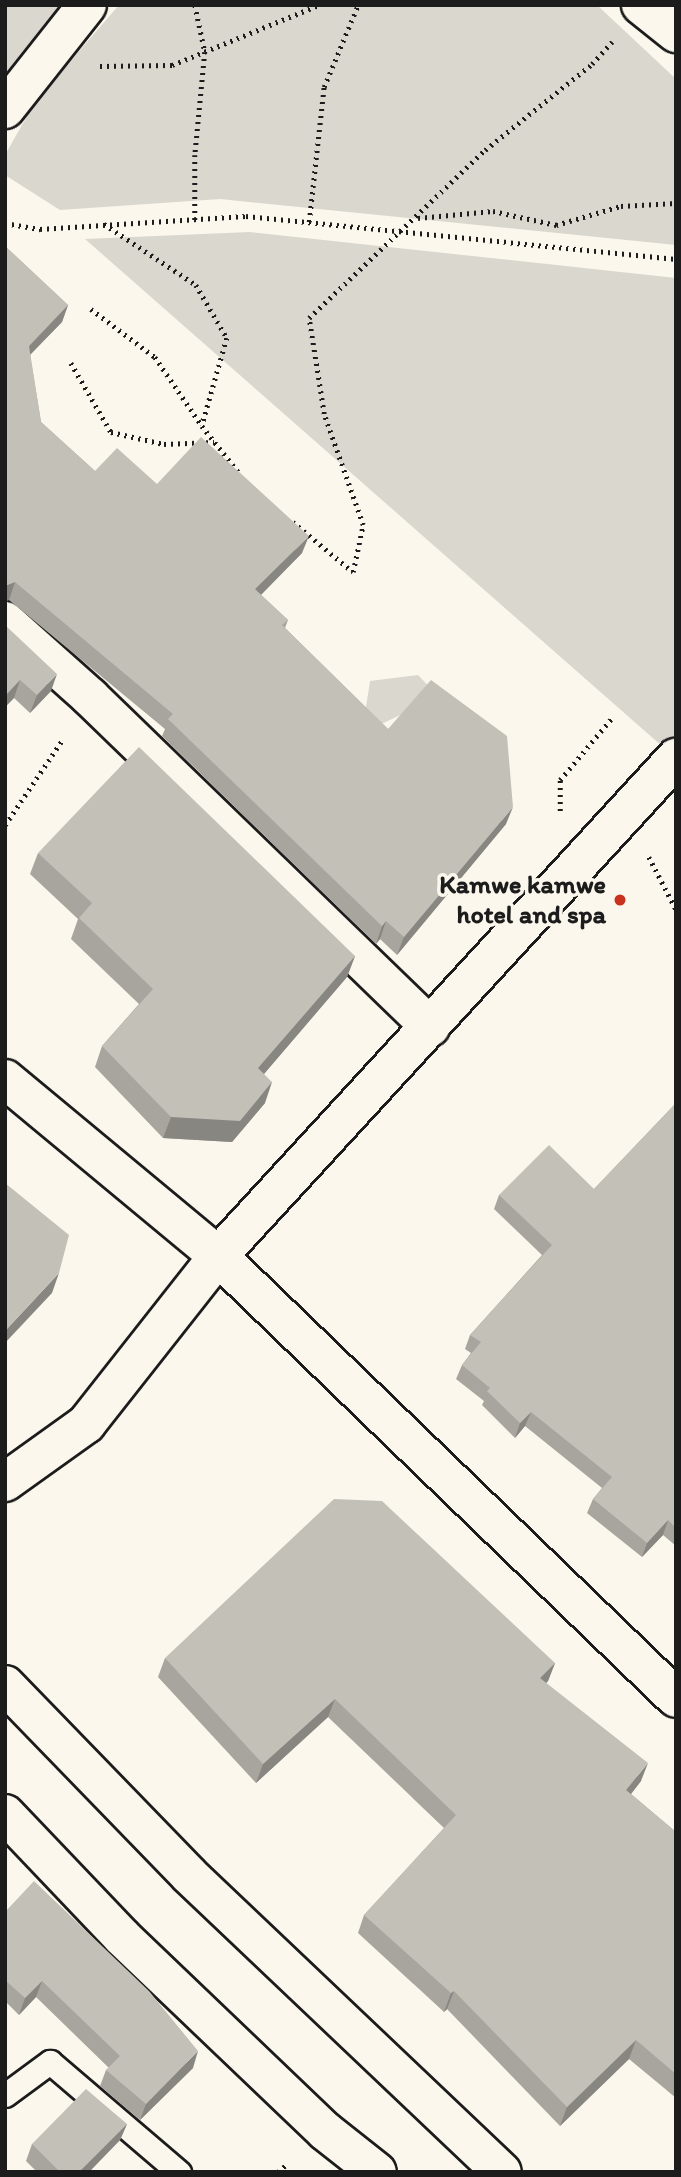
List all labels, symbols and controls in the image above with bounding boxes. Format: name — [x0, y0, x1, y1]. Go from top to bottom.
place label: Kamwe kamwe hotel and spa — [440, 869, 606, 931]
marker: Kamwe kamwe hotel and spa — [612, 892, 628, 908]

